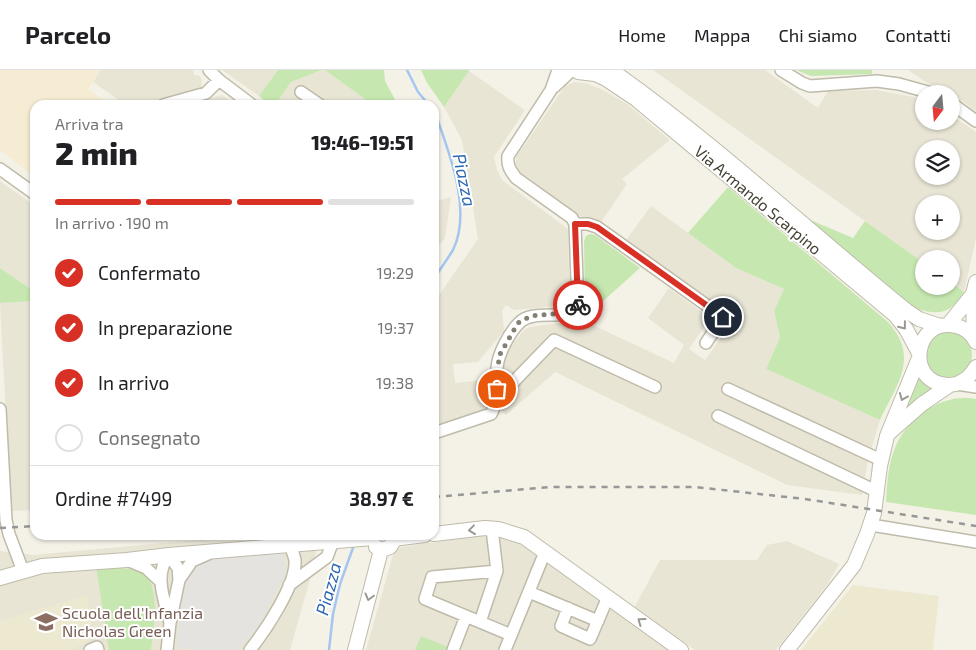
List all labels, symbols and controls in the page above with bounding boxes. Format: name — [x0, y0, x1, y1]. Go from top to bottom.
text: Parcelo — [25, 20, 111, 49]
text: Home — [618, 24, 666, 46]
text: Mappa — [694, 24, 750, 46]
text: Chi siamo — [778, 24, 857, 46]
text: Contatti — [885, 24, 951, 46]
north arrow — [915, 85, 960, 130]
map controls — [915, 85, 960, 295]
text: Arriva tra — [55, 114, 124, 133]
text: 19:46–19:51 — [311, 131, 414, 154]
text: 2 min — [55, 133, 138, 171]
button: layers — [915, 140, 960, 185]
street label: Via Armando Scarpino — [691, 141, 826, 258]
water label: Piazza — [449, 151, 481, 208]
button: + — [915, 195, 960, 240]
text: In arrivo · 190 m — [55, 213, 169, 232]
button: − — [915, 250, 960, 295]
icon: check — [55, 259, 83, 287]
text: Confermato — [98, 261, 201, 284]
text: 19:29 — [377, 263, 414, 282]
courier — [553, 280, 603, 330]
icon: bike — [564, 291, 592, 319]
pin — [702, 296, 744, 338]
icon: home — [709, 303, 737, 331]
icon: check — [55, 314, 83, 342]
text: In preparazione — [98, 316, 233, 339]
text: 19:37 — [378, 318, 414, 337]
one-way arrow — [897, 320, 906, 330]
pin — [476, 368, 518, 410]
icon: check — [55, 369, 83, 397]
text: In arrivo — [98, 371, 169, 394]
text: 19:38 — [376, 373, 414, 392]
icon: bag — [483, 375, 511, 403]
one-way arrow — [899, 392, 909, 400]
text: Consegnato — [98, 426, 201, 449]
text: Ordine #7499 — [55, 487, 172, 510]
text: 38.97 € — [349, 487, 414, 510]
one-way arrow — [468, 524, 476, 535]
water label: Piazza — [310, 560, 346, 618]
one-way arrow — [364, 593, 375, 601]
place label: Scuola dell'Infanzia Nicholas Green — [62, 603, 203, 640]
school or university icon: Scuola dell'Infanzia Nicholas Green — [33, 609, 59, 635]
one-way arrow — [638, 619, 647, 627]

